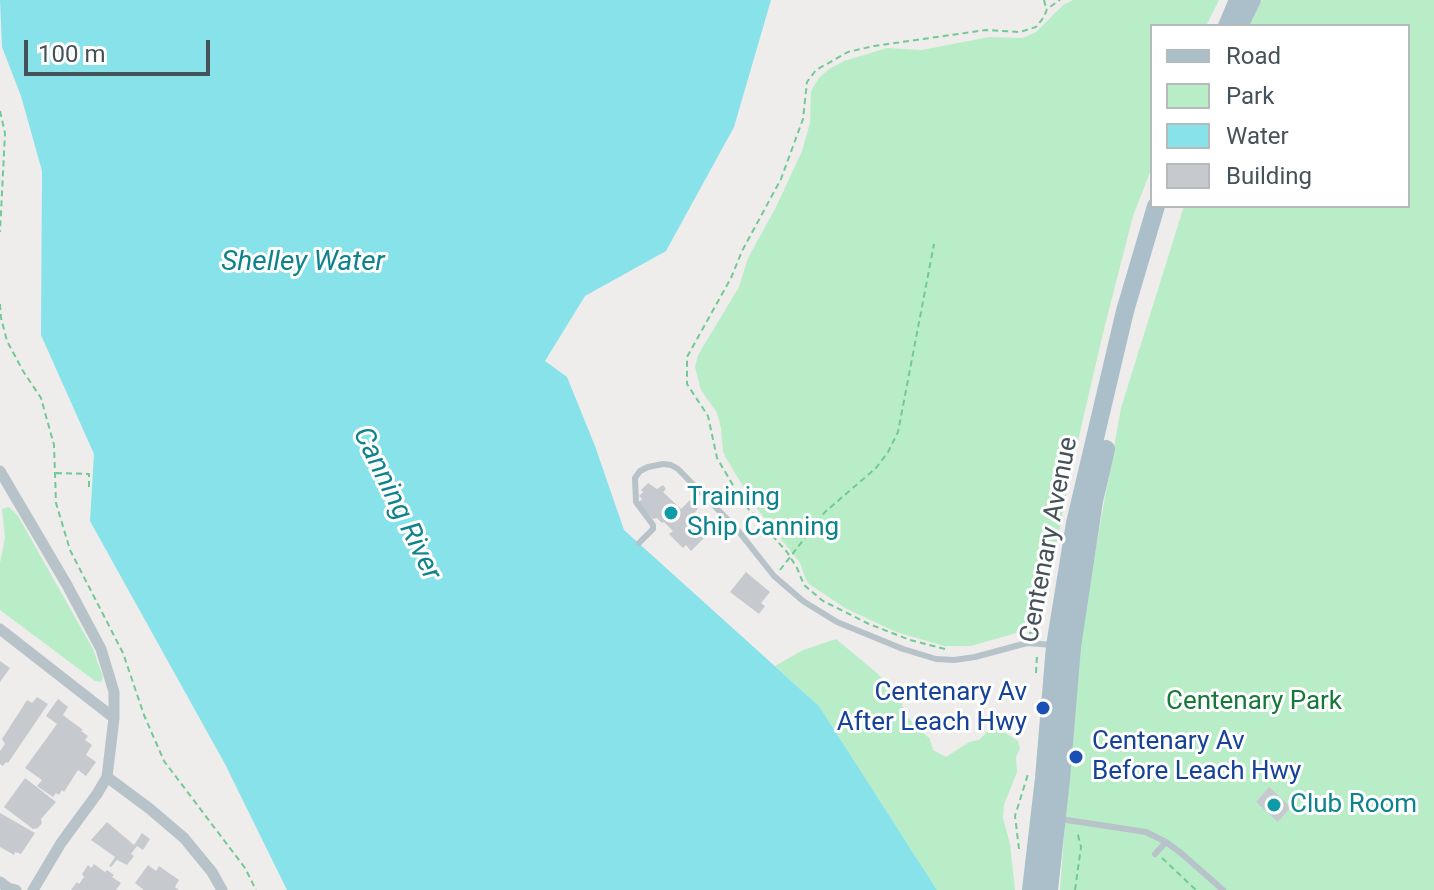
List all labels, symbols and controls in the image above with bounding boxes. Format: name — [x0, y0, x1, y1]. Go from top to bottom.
scale bar — [28, 24, 214, 74]
legend — [1150, 24, 1410, 208]
text: 100 m — [38, 40, 105, 68]
text: Road — [1226, 42, 1281, 70]
text: Park — [1226, 82, 1274, 110]
text: Water — [1226, 122, 1289, 150]
text: Building — [1226, 162, 1312, 190]
water label: Shelley Water — [221, 246, 385, 280]
water label: Canning River — [344, 422, 448, 586]
street label: Centenary Avenue — [1015, 435, 1085, 645]
place label: Training Ship Canning — [687, 482, 839, 544]
marker: Training Ship Canning — [662, 504, 680, 522]
place label: Centenary Av After Leach Hwy — [837, 677, 1027, 738]
park label: Centenary Park — [1166, 686, 1342, 718]
marker: Centenary Av After Leach Hwy — [1034, 699, 1052, 717]
place label: Centenary Av Before Leach Hwy — [1092, 726, 1301, 788]
marker: Centenary Av Before Leach Hwy — [1067, 748, 1085, 766]
place label: Club Room — [1290, 789, 1417, 821]
marker: Club Room — [1265, 796, 1283, 814]

